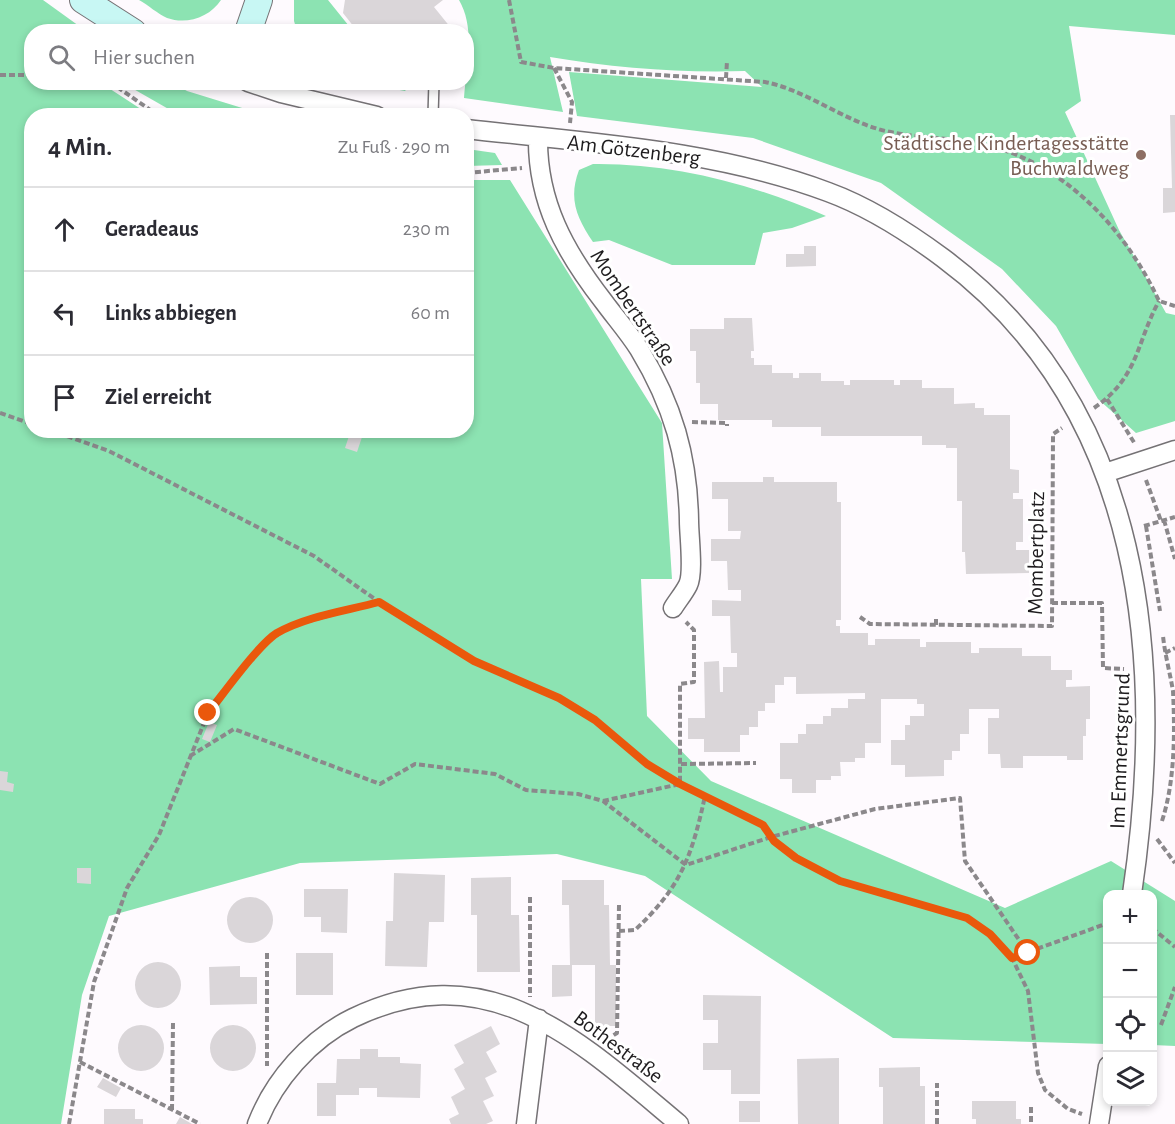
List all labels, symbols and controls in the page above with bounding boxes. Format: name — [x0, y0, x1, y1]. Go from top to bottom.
search box — [24, 24, 474, 90]
icon: search — [45, 41, 78, 74]
text: Hier suchen — [93, 46, 195, 68]
street label: Am Götzenberg — [566, 131, 702, 169]
place label: Städtische Kindertagesstätte Buchwaldweg — [883, 132, 1129, 179]
text: 4 Min. — [48, 134, 112, 160]
text: Zu Fuß · 290 m — [338, 137, 450, 157]
marker: Städtische Kindertagesstätte Buchwaldweg — [1134, 148, 1148, 162]
icon: ahead — [48, 213, 81, 246]
text: Geradeaus — [105, 218, 199, 240]
text: 230 m — [403, 219, 450, 239]
street label: Mombertstraße — [586, 245, 680, 370]
icon: left — [48, 297, 81, 330]
text: Links abbiegen — [105, 302, 237, 324]
text: 60 m — [411, 303, 450, 323]
icon: arrive — [48, 381, 81, 414]
text: Ziel erreicht — [105, 386, 212, 408]
street label: Mombertplatz — [1024, 491, 1048, 615]
street label: Im Emmertsgrund — [1106, 673, 1134, 829]
route end — [194, 699, 220, 725]
map controls — [1103, 890, 1157, 1106]
button: + — [1103, 890, 1157, 944]
route start — [1014, 939, 1040, 965]
button: − — [1103, 944, 1157, 998]
button: locate — [1103, 998, 1157, 1052]
street label: Bothestraße — [570, 1006, 667, 1087]
button: layers — [1103, 1052, 1157, 1106]

